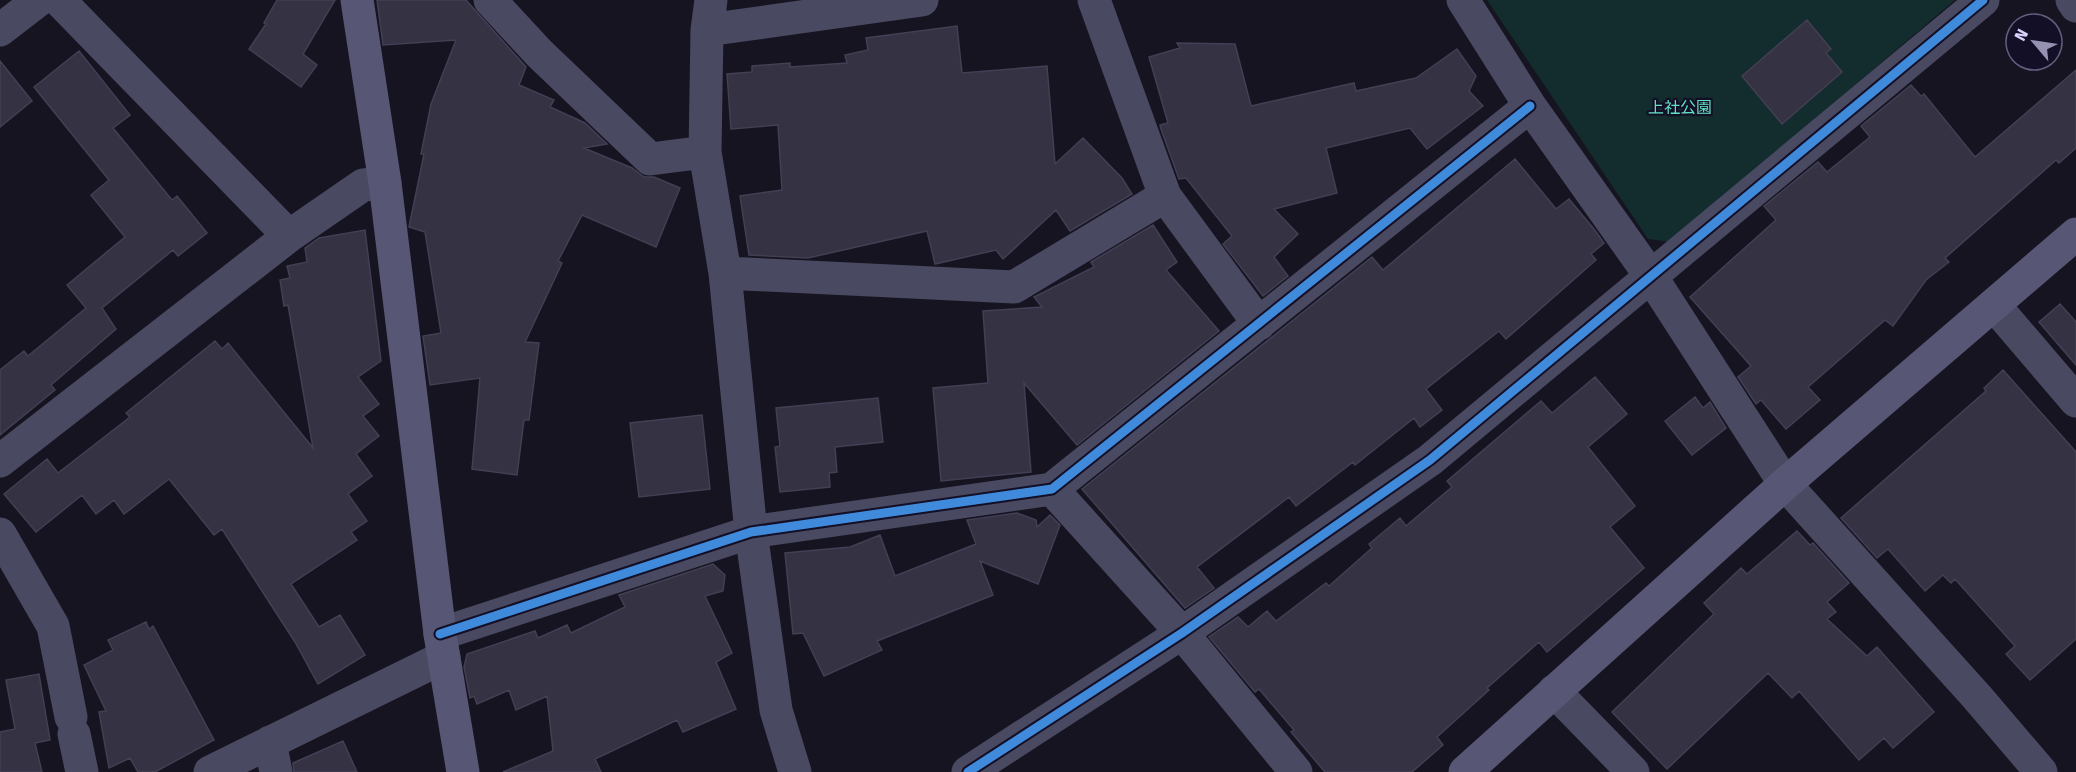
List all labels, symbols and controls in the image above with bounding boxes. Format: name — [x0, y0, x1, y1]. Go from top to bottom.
north arrow — [2004, 12, 2064, 72]
text: N — [2010, 26, 2032, 44]
park label: 上社公園 — [1648, 98, 1712, 117]

